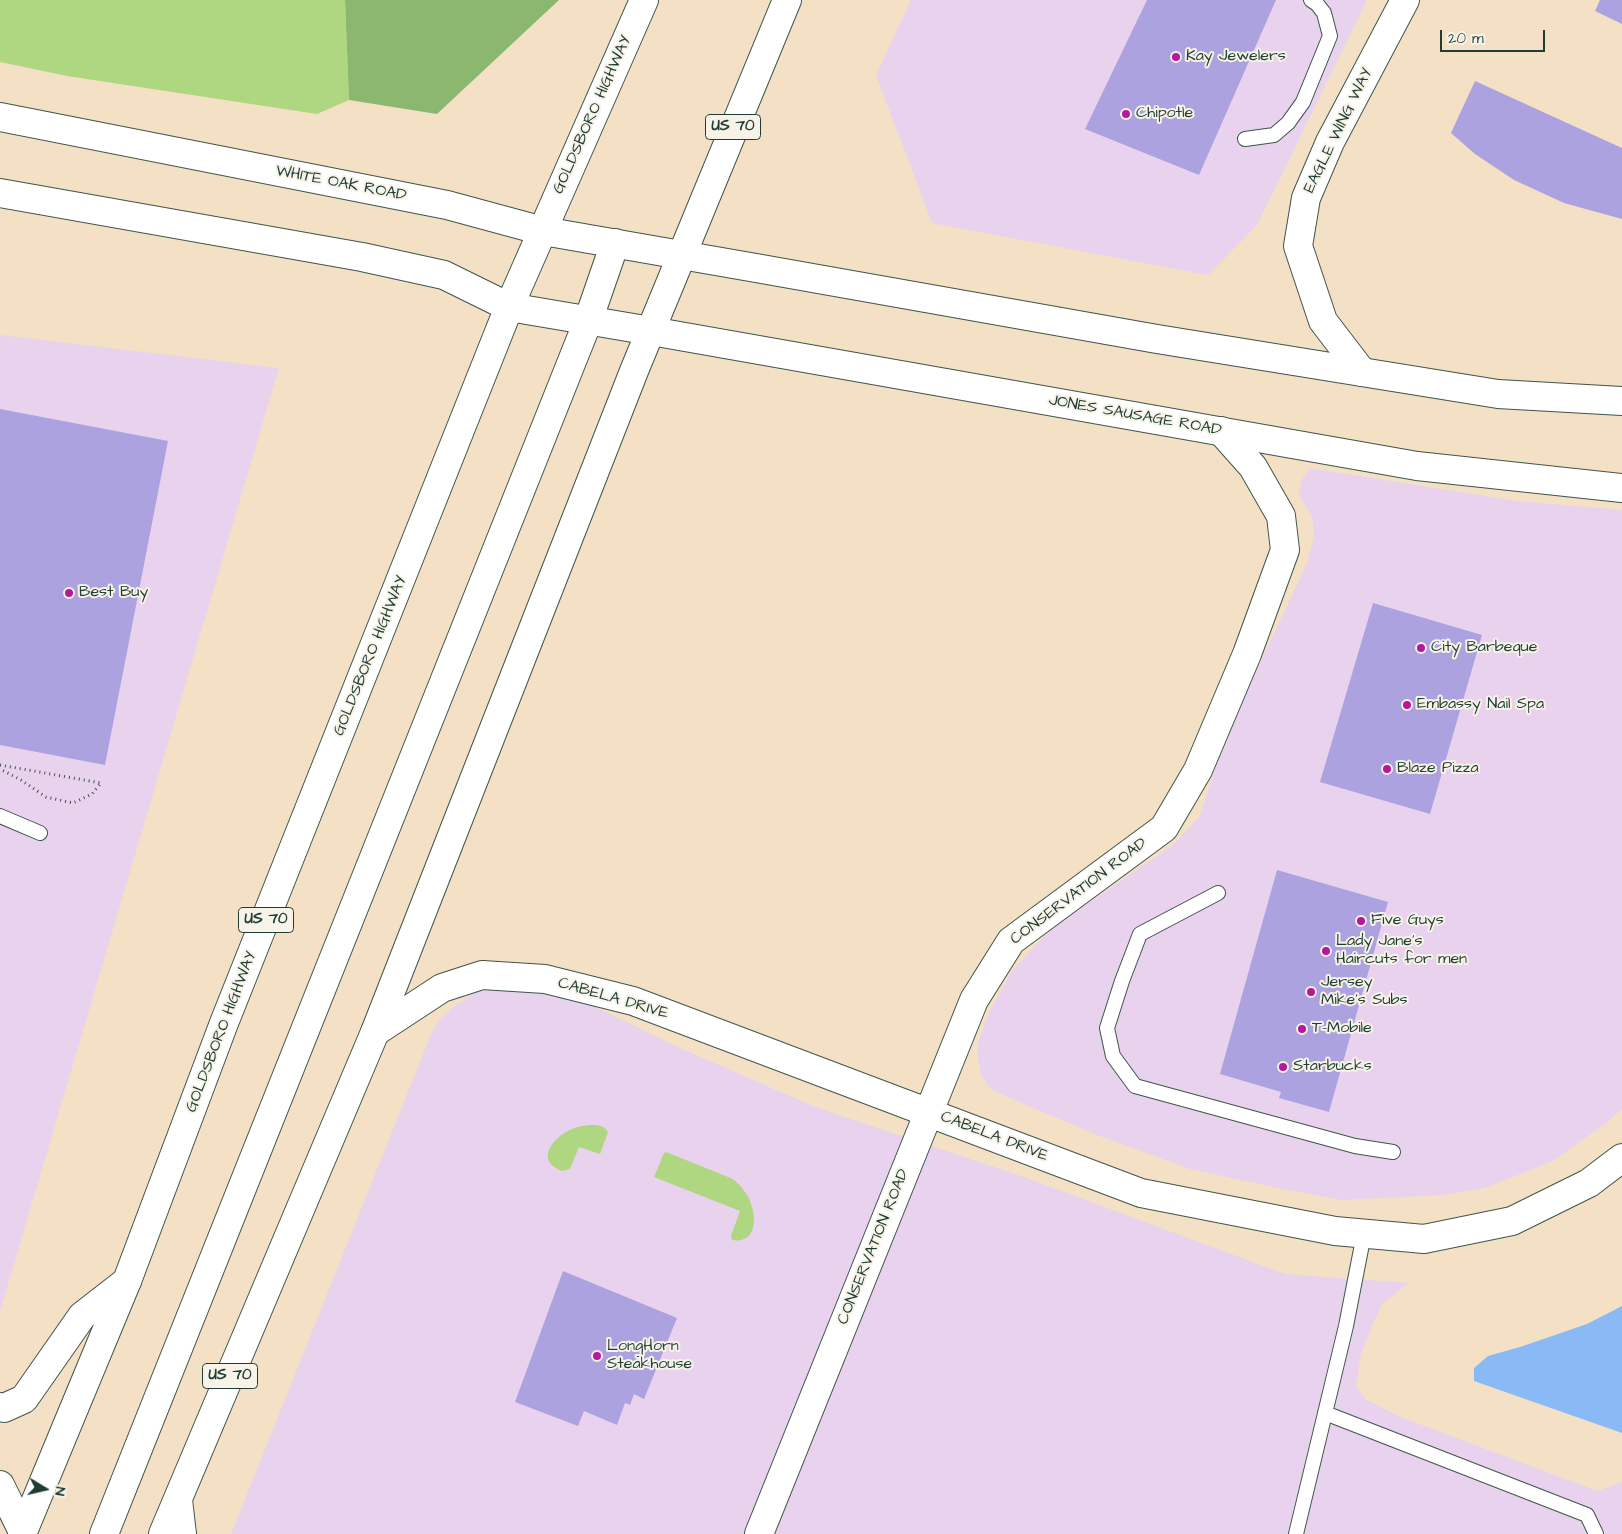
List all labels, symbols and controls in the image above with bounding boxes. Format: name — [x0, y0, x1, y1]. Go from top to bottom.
scale bar — [1442, 20, 1547, 52]
text: 20 m — [1448, 28, 1484, 49]
street label: GOLDSBORO HIGHWAY — [549, 33, 637, 197]
place label: Kay Jewelers — [1186, 47, 1286, 67]
marker: Kay Jewelers — [1170, 51, 1182, 63]
street label: EAGLE WING WAY — [1300, 65, 1378, 197]
place label: Chipotle — [1136, 104, 1193, 124]
marker: Chipotle — [1120, 108, 1132, 120]
road number: US 70 — [706, 114, 760, 140]
street label: WHITE OAK ROAD — [274, 162, 408, 206]
street label: JONES SAUSAGE ROAD — [1047, 391, 1223, 441]
street label: GOLDSBORO HIGHWAY — [330, 573, 412, 739]
place label: Best Buy — [79, 583, 148, 603]
marker: Best Buy — [63, 587, 75, 599]
place label: City Barbeque — [1431, 638, 1537, 658]
marker: City Barbeque — [1415, 642, 1427, 654]
place label: Embassy Nail Spa — [1417, 695, 1544, 715]
marker: Embassy Nail Spa — [1401, 699, 1413, 711]
place label: Blaze Pizza — [1397, 759, 1479, 779]
marker: Blaze Pizza — [1381, 763, 1393, 775]
street label: CONSERVATION ROAD — [1007, 834, 1151, 950]
road number: US 70 — [238, 908, 294, 932]
place label: Five Guys — [1371, 911, 1444, 931]
marker: Five Guys — [1355, 915, 1367, 927]
place label: Lady Jane's Haircuts for men — [1336, 932, 1467, 970]
marker: Lady Jane's Haircuts for men — [1320, 945, 1332, 957]
street label: GOLDSBORO HIGHWAY — [182, 949, 262, 1115]
place label: Jersey Mike's Subs — [1321, 973, 1408, 1011]
street label: CABELA DRIVE — [556, 974, 670, 1024]
marker: Jersey Mike's Subs — [1305, 986, 1317, 998]
place label: T-Mobile — [1312, 1019, 1372, 1039]
marker: T-Mobile — [1296, 1023, 1308, 1035]
place label: Starbucks — [1293, 1057, 1372, 1077]
marker: Starbucks — [1277, 1061, 1289, 1073]
street label: CABELA DRIVE — [937, 1108, 1051, 1166]
street label: CONSERVATION ROAD — [834, 1167, 914, 1327]
place label: LongHorn Steakhouse — [607, 1337, 692, 1375]
marker: LongHorn Steakhouse — [591, 1350, 603, 1362]
road number: US 70 — [202, 1364, 258, 1388]
north arrow — [20, 1464, 70, 1514]
text: N — [49, 1485, 70, 1497]

